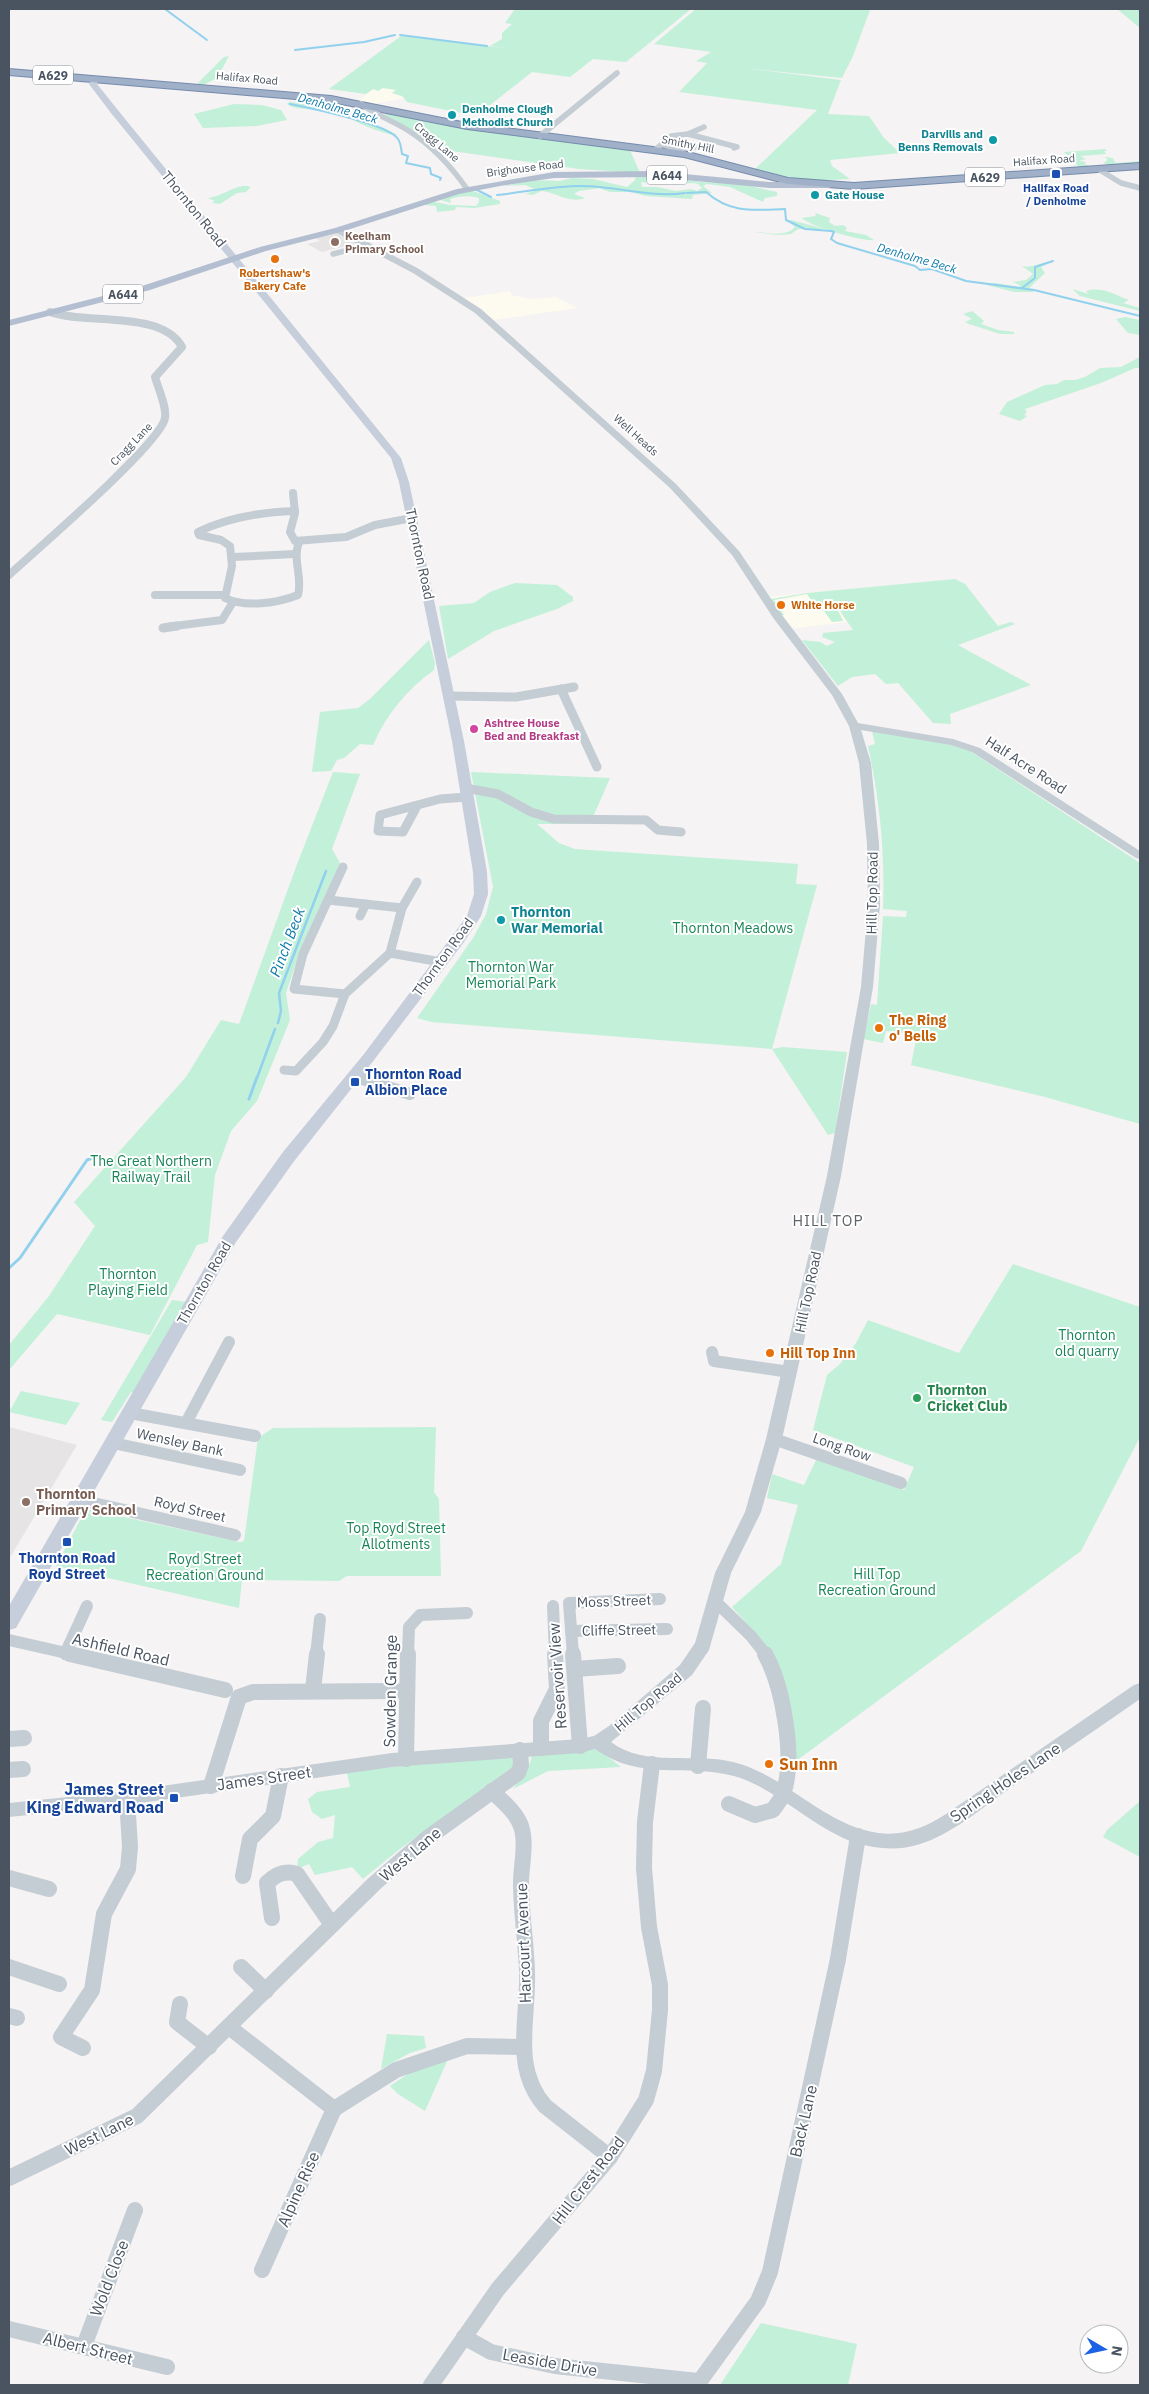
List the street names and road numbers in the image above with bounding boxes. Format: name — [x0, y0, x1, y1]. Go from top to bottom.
road number: A629 — [33, 66, 73, 84]
street label: Halifax Road — [215, 68, 279, 88]
street label: Cragg Lane — [412, 119, 462, 165]
street label: Smithy Hill — [660, 132, 716, 156]
street label: Halifax Road — [1012, 151, 1076, 169]
street label: Brighouse Road — [486, 156, 564, 180]
road number: A644 — [647, 166, 687, 184]
street label: Thornton Road — [158, 167, 230, 251]
road number: A629 — [965, 168, 1005, 186]
road number: A644 — [103, 284, 143, 304]
street label: Well Heads — [611, 411, 661, 459]
street label: Cragg Lane — [107, 420, 155, 468]
street label: Thornton Road — [402, 507, 438, 601]
street label: Half Acre Road — [982, 732, 1070, 798]
street label: Hill Top Road — [862, 851, 882, 935]
street label: Thornton Road — [408, 914, 478, 1000]
street label: Thornton Road — [173, 1238, 235, 1328]
street label: Hill Top Road — [791, 1250, 825, 1334]
street label: Wensley Bank — [135, 1424, 226, 1460]
street label: Long Row — [810, 1429, 874, 1465]
street label: Royd Street — [152, 1492, 228, 1526]
street label: Moss Street — [576, 1591, 652, 1611]
street label: Cliffe Street — [582, 1620, 656, 1640]
street label: Reservoir View — [543, 1622, 571, 1730]
street label: Ashfield Road — [70, 1628, 172, 1670]
street label: Sowden Grange — [379, 1634, 401, 1748]
street label: Hill Top Road — [611, 1668, 685, 1736]
street label: Spring Holes Lane — [946, 1737, 1064, 1826]
street label: James Street — [216, 1761, 312, 1795]
street label: West Lane — [375, 1822, 445, 1886]
street label: Harcourt Avenue — [511, 1882, 535, 2004]
street label: Back Lane — [785, 2083, 821, 2159]
street label: West Lane — [61, 2109, 137, 2159]
street label: Hill Crest Road — [547, 2132, 629, 2228]
street label: Alpine Rise — [273, 2148, 324, 2230]
street label: Wold Close — [85, 2237, 133, 2319]
street label: Albert Street — [41, 2327, 135, 2369]
street label: Leaside Drive — [501, 2344, 599, 2380]

